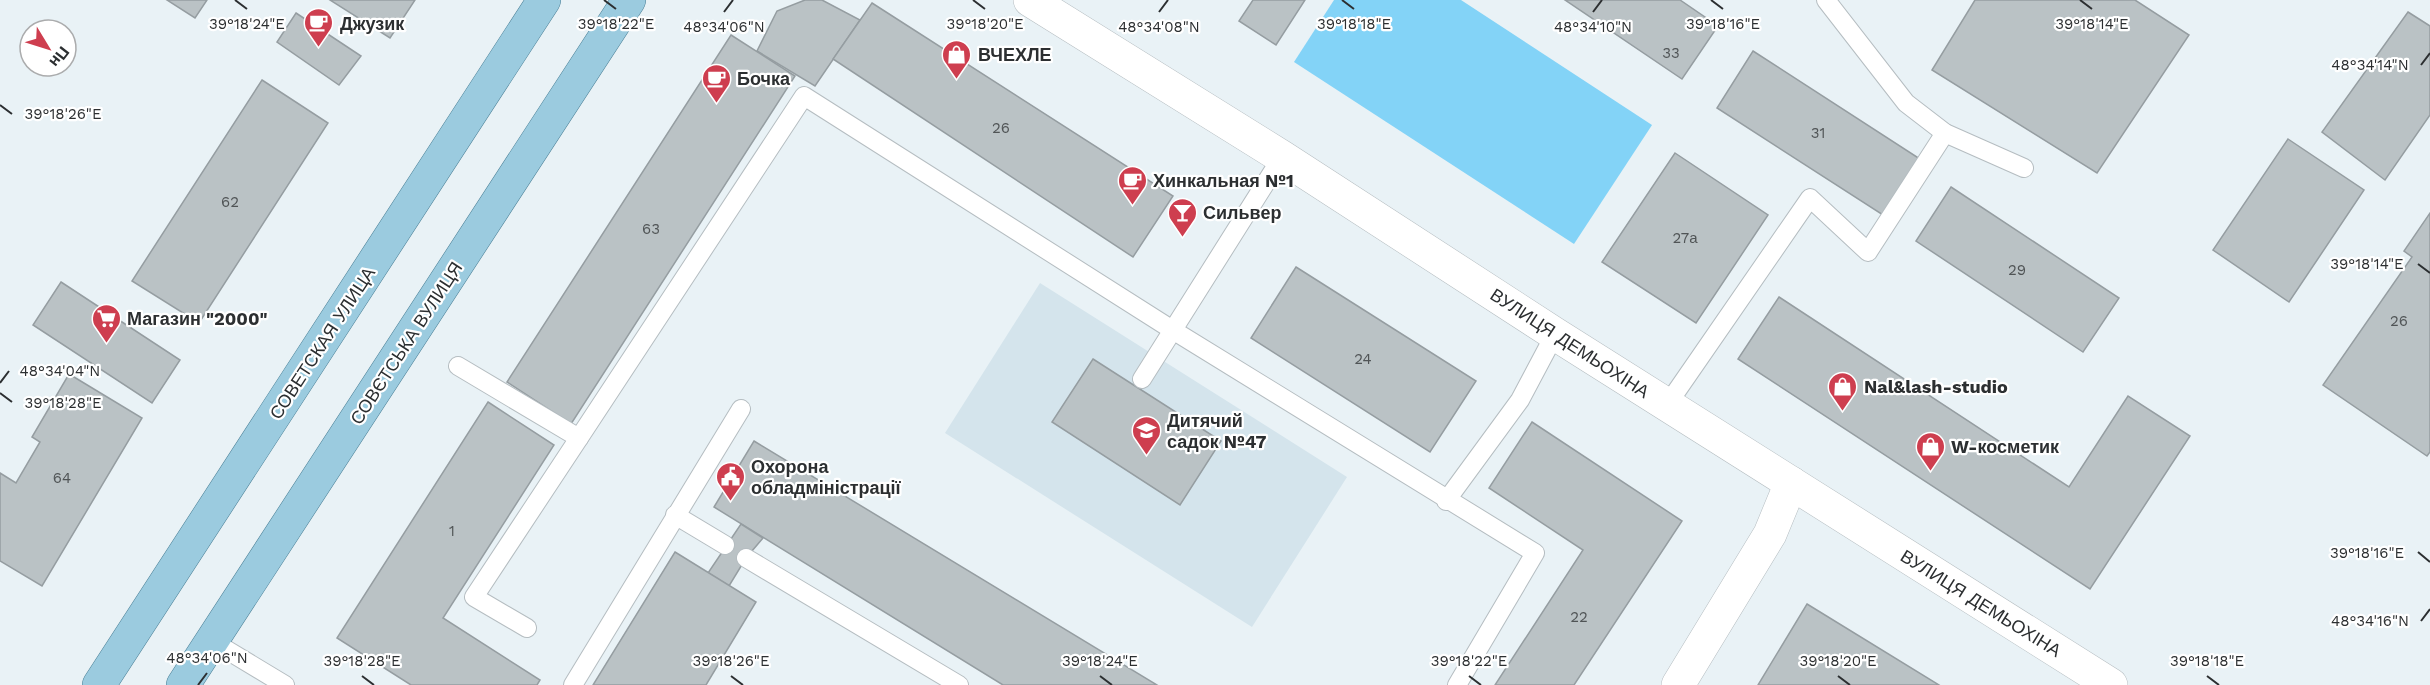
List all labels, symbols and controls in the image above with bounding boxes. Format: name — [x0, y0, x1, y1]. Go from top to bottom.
cafe icon: Джузик — [303, 7, 335, 49]
place label: Джузик — [340, 13, 405, 34]
text: 39°18'24"E — [209, 15, 285, 33]
text: 39°18'22"E — [578, 15, 654, 33]
text: 39°18'20"E — [946, 15, 1024, 33]
text: 39°18'18"E — [1317, 15, 1391, 33]
text: 39°18'16"E — [1686, 15, 1760, 33]
text: 39°18'14"E — [2055, 15, 2129, 33]
north arrow — [18, 18, 78, 78]
text: 48°34'06"N — [683, 18, 765, 36]
text: 48°34'08"N — [1118, 18, 1200, 36]
text: 48°34'10"N — [1554, 18, 1632, 36]
shop icon: ВЧЕХЛЕ — [941, 38, 973, 80]
text: Пн — [45, 43, 73, 71]
place label: ВЧЕХЛЕ — [978, 44, 1052, 65]
house number: 33 — [1662, 44, 1680, 62]
text: 48°34'14"N — [2331, 56, 2409, 74]
cafe icon: Бочка — [700, 62, 732, 104]
place label: Бочка — [737, 68, 791, 89]
text: 39°18'26"E — [25, 105, 101, 123]
house number: 26 — [992, 119, 1010, 137]
house number: 31 — [1811, 124, 1825, 142]
cafe icon: Хинкальная №1 — [1116, 164, 1148, 206]
place label: Хинкальная №1 — [1153, 170, 1294, 191]
house number: 62 — [221, 193, 239, 211]
bar icon: Сильвер — [1166, 196, 1198, 238]
place label: Сильвер — [1203, 202, 1281, 223]
house number: 63 — [642, 220, 660, 238]
house number: 27а — [1672, 229, 1698, 247]
text: 39°18'14"E — [2330, 255, 2404, 273]
street label: СОВЄТСЬКА ВУЛИЦЯ — [346, 258, 466, 428]
house number: 29 — [2008, 261, 2026, 279]
street label: СОВЕТСКАЯ УЛИЦА — [265, 263, 379, 423]
street label: ВУЛИЦЯ ДЕМЬОХІНА — [1487, 284, 1653, 402]
supermarket icon: Магазин "2000" — [90, 302, 122, 344]
place label: Магазин "2000" — [127, 308, 268, 329]
house number: 26 — [2390, 312, 2408, 330]
house number: 24 — [1354, 350, 1372, 368]
text: 48°34'04"N — [20, 362, 100, 380]
shop icon: Nal&lash-studio — [1827, 370, 1859, 412]
place label: Nal&lash-studio — [1864, 376, 2008, 397]
text: 39°18'28"E — [24, 394, 102, 412]
place label: Дитячий садок №47 — [1167, 410, 1266, 452]
school or university icon: Дитячий садок №47 — [1130, 414, 1162, 456]
shop icon: W-косметик — [1914, 430, 1946, 472]
place label: W-косметик — [1951, 436, 2060, 457]
place label: Охорона обладміністрації — [751, 456, 902, 498]
public building icon: Охорона обладміністрації — [714, 460, 746, 502]
house number: 64 — [53, 469, 71, 487]
house number: 1 — [449, 522, 455, 540]
text: 39°18'16"E — [2330, 544, 2404, 562]
street label: ВУЛИЦЯ ДЕМЬОХІНА — [1897, 545, 2065, 661]
house number: 22 — [1570, 608, 1588, 626]
text: 48°34'16"N — [2331, 612, 2409, 630]
text: 48°34'06"N — [166, 649, 248, 667]
text: 39°18'28"E — [323, 652, 401, 670]
text: 39°18'26"E — [693, 652, 769, 670]
text: 39°18'24"E — [1062, 652, 1138, 670]
text: 39°18'22"E — [1431, 652, 1507, 670]
text: 39°18'20"E — [1799, 652, 1877, 670]
text: 39°18'18"E — [2170, 652, 2244, 670]

